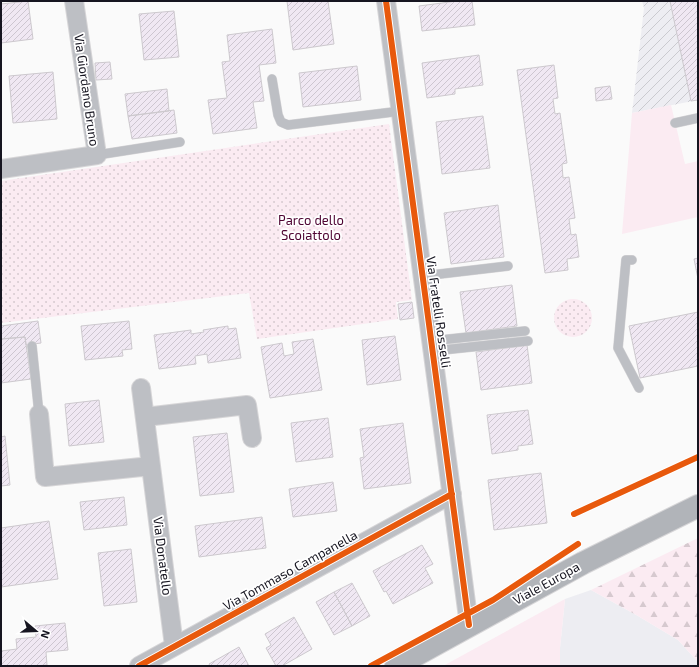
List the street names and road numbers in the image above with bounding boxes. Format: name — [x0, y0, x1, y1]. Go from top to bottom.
street label: Via Giordano Bruno — [71, 33, 103, 147]
street label: Via Fratelli Rosselli — [423, 255, 455, 369]
street label: Via Donatello — [150, 516, 176, 596]
street label: Via Tommaso Campanella — [220, 526, 360, 614]
street label: Viale Europa — [510, 558, 582, 608]

